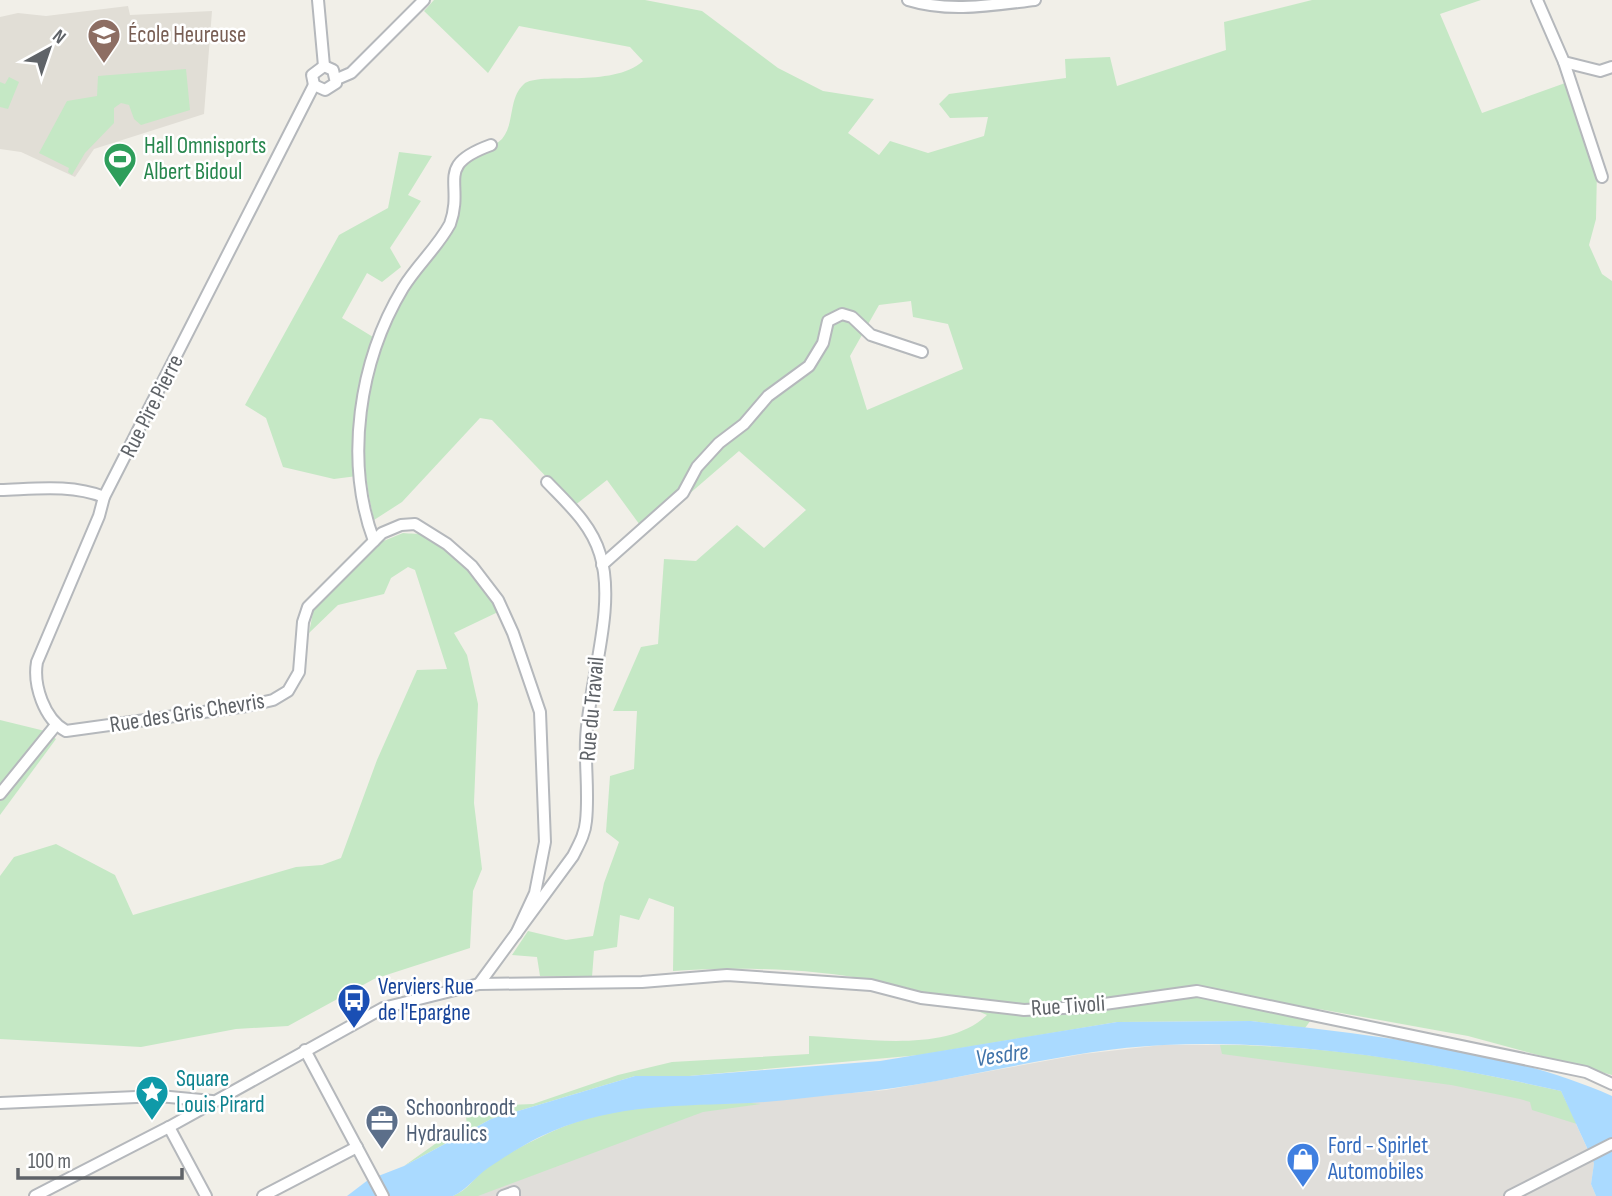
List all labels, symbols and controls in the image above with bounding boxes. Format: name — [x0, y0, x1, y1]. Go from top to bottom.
north arrow — [14, 14, 84, 84]
school or university icon: École Heureuse — [85, 16, 123, 65]
place label: École Heureuse — [128, 21, 246, 49]
text: N — [48, 25, 70, 49]
place label: Hall Omnisports Albert Bidoul — [143, 132, 266, 186]
sports icon: Hall Omnisports Albert Bidoul — [101, 140, 139, 189]
street label: Rue Pire Pierre — [114, 350, 190, 462]
street label: Rue du Travail — [573, 656, 611, 762]
street label: Rue des Gris Chevris — [108, 687, 266, 739]
place label: Verviers Rue de l'Epargne — [378, 973, 474, 1027]
bus stop icon: Verviers Rue de l'Epargne — [335, 981, 373, 1030]
street label: Rue Tivoli — [1030, 989, 1106, 1023]
water label: Vesdre — [974, 1037, 1030, 1073]
place label: Square Louis Pirard — [176, 1065, 265, 1119]
place icon: Square Louis Pirard — [133, 1073, 171, 1122]
place label: Schoonbroodt Hydraulics — [406, 1094, 515, 1148]
office icon: Schoonbroodt Hydraulics — [363, 1102, 401, 1151]
place label: Ford - Spirlet Automobiles — [1327, 1132, 1428, 1186]
scale bar — [18, 1136, 182, 1180]
shop icon: Ford - Spirlet Automobiles — [1284, 1140, 1322, 1189]
text: 100 m — [28, 1149, 71, 1174]

